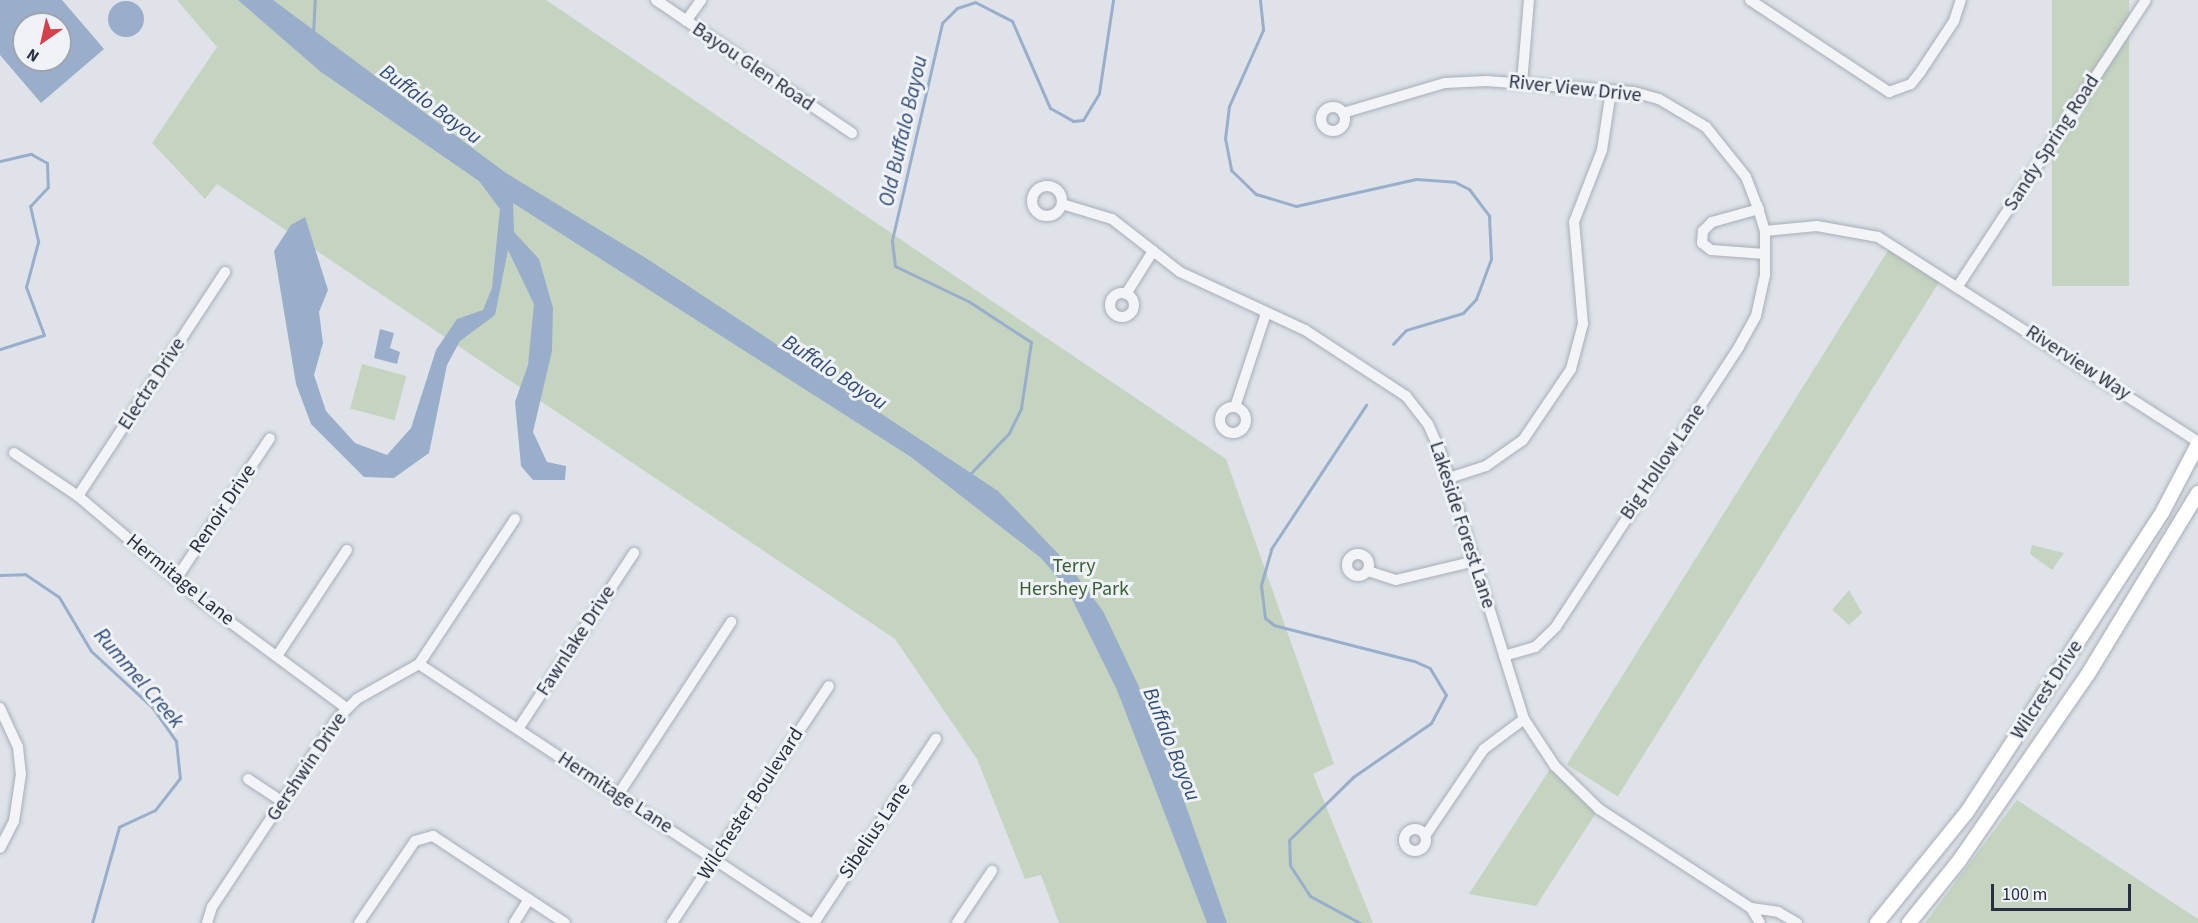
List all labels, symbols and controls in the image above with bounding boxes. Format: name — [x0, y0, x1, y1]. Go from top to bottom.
north arrow — [12, 12, 72, 72]
street label: Bayou Glen Road — [687, 17, 819, 117]
text: N — [22, 43, 44, 67]
water label: Old Buffalo Bayou — [873, 53, 933, 209]
water label: Buffalo Bayou — [375, 59, 487, 149]
street label: River View Drive — [1507, 70, 1643, 108]
street label: Sandy Spring Road — [1999, 70, 2105, 216]
street label: Riverview Way — [2021, 320, 2135, 406]
water label: Buffalo Bayou — [778, 329, 892, 415]
street label: Electra Drive — [113, 333, 191, 435]
street label: Big Hollow Lane — [1615, 399, 1711, 525]
street label: Lakeside Forest Lane — [1424, 439, 1500, 611]
street label: Renoir Drive — [185, 460, 261, 558]
street label: Hermitage Lane — [121, 529, 239, 631]
park label: Terry Hershey Park — [1019, 554, 1129, 601]
street label: Fawnlake Drive — [531, 581, 621, 701]
water label: Rummel Creek — [89, 623, 189, 733]
street label: Wilcrest Drive — [2006, 636, 2088, 744]
water label: Buffalo Bayou — [1138, 684, 1206, 804]
street label: Gershwin Drive — [262, 708, 352, 826]
street label: Wilchester Boulevard — [693, 723, 809, 885]
street label: Hermitage Lane — [553, 747, 677, 839]
street label: Sibelius Lane — [834, 778, 916, 884]
scale bar — [1994, 872, 2134, 910]
text: 100 m — [2002, 882, 2047, 907]

